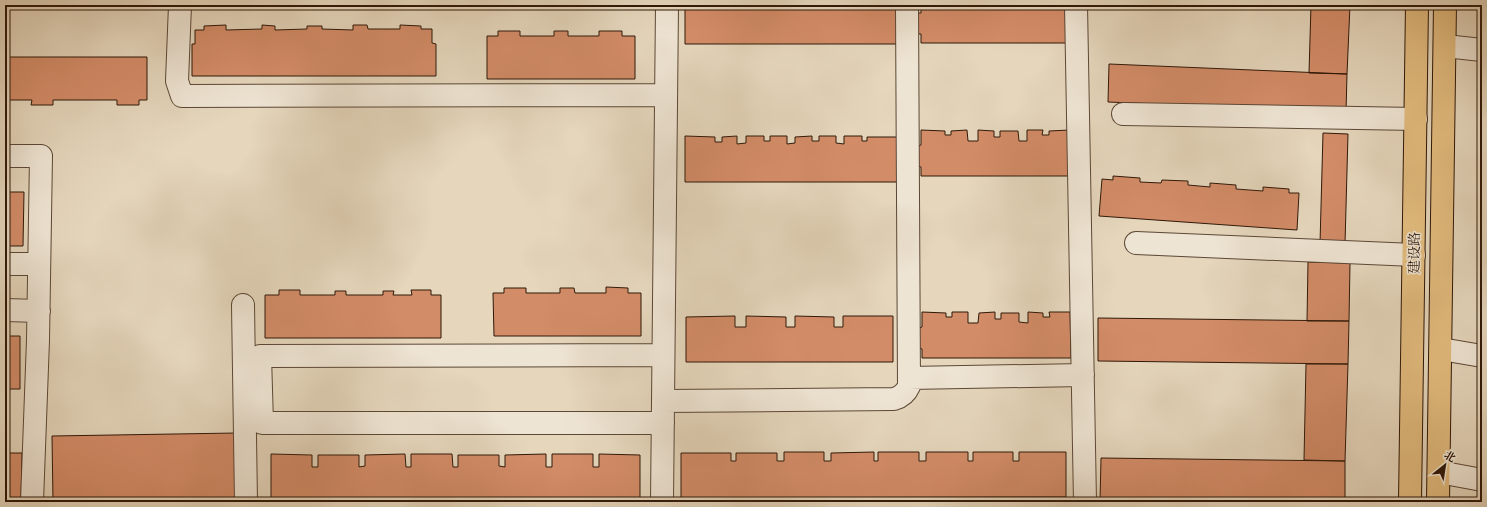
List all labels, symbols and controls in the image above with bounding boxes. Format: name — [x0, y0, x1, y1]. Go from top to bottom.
street label: 建设路 — [1406, 232, 1426, 274]
north arrow — [1425, 445, 1465, 485]
text: 北 — [1441, 448, 1458, 467]

